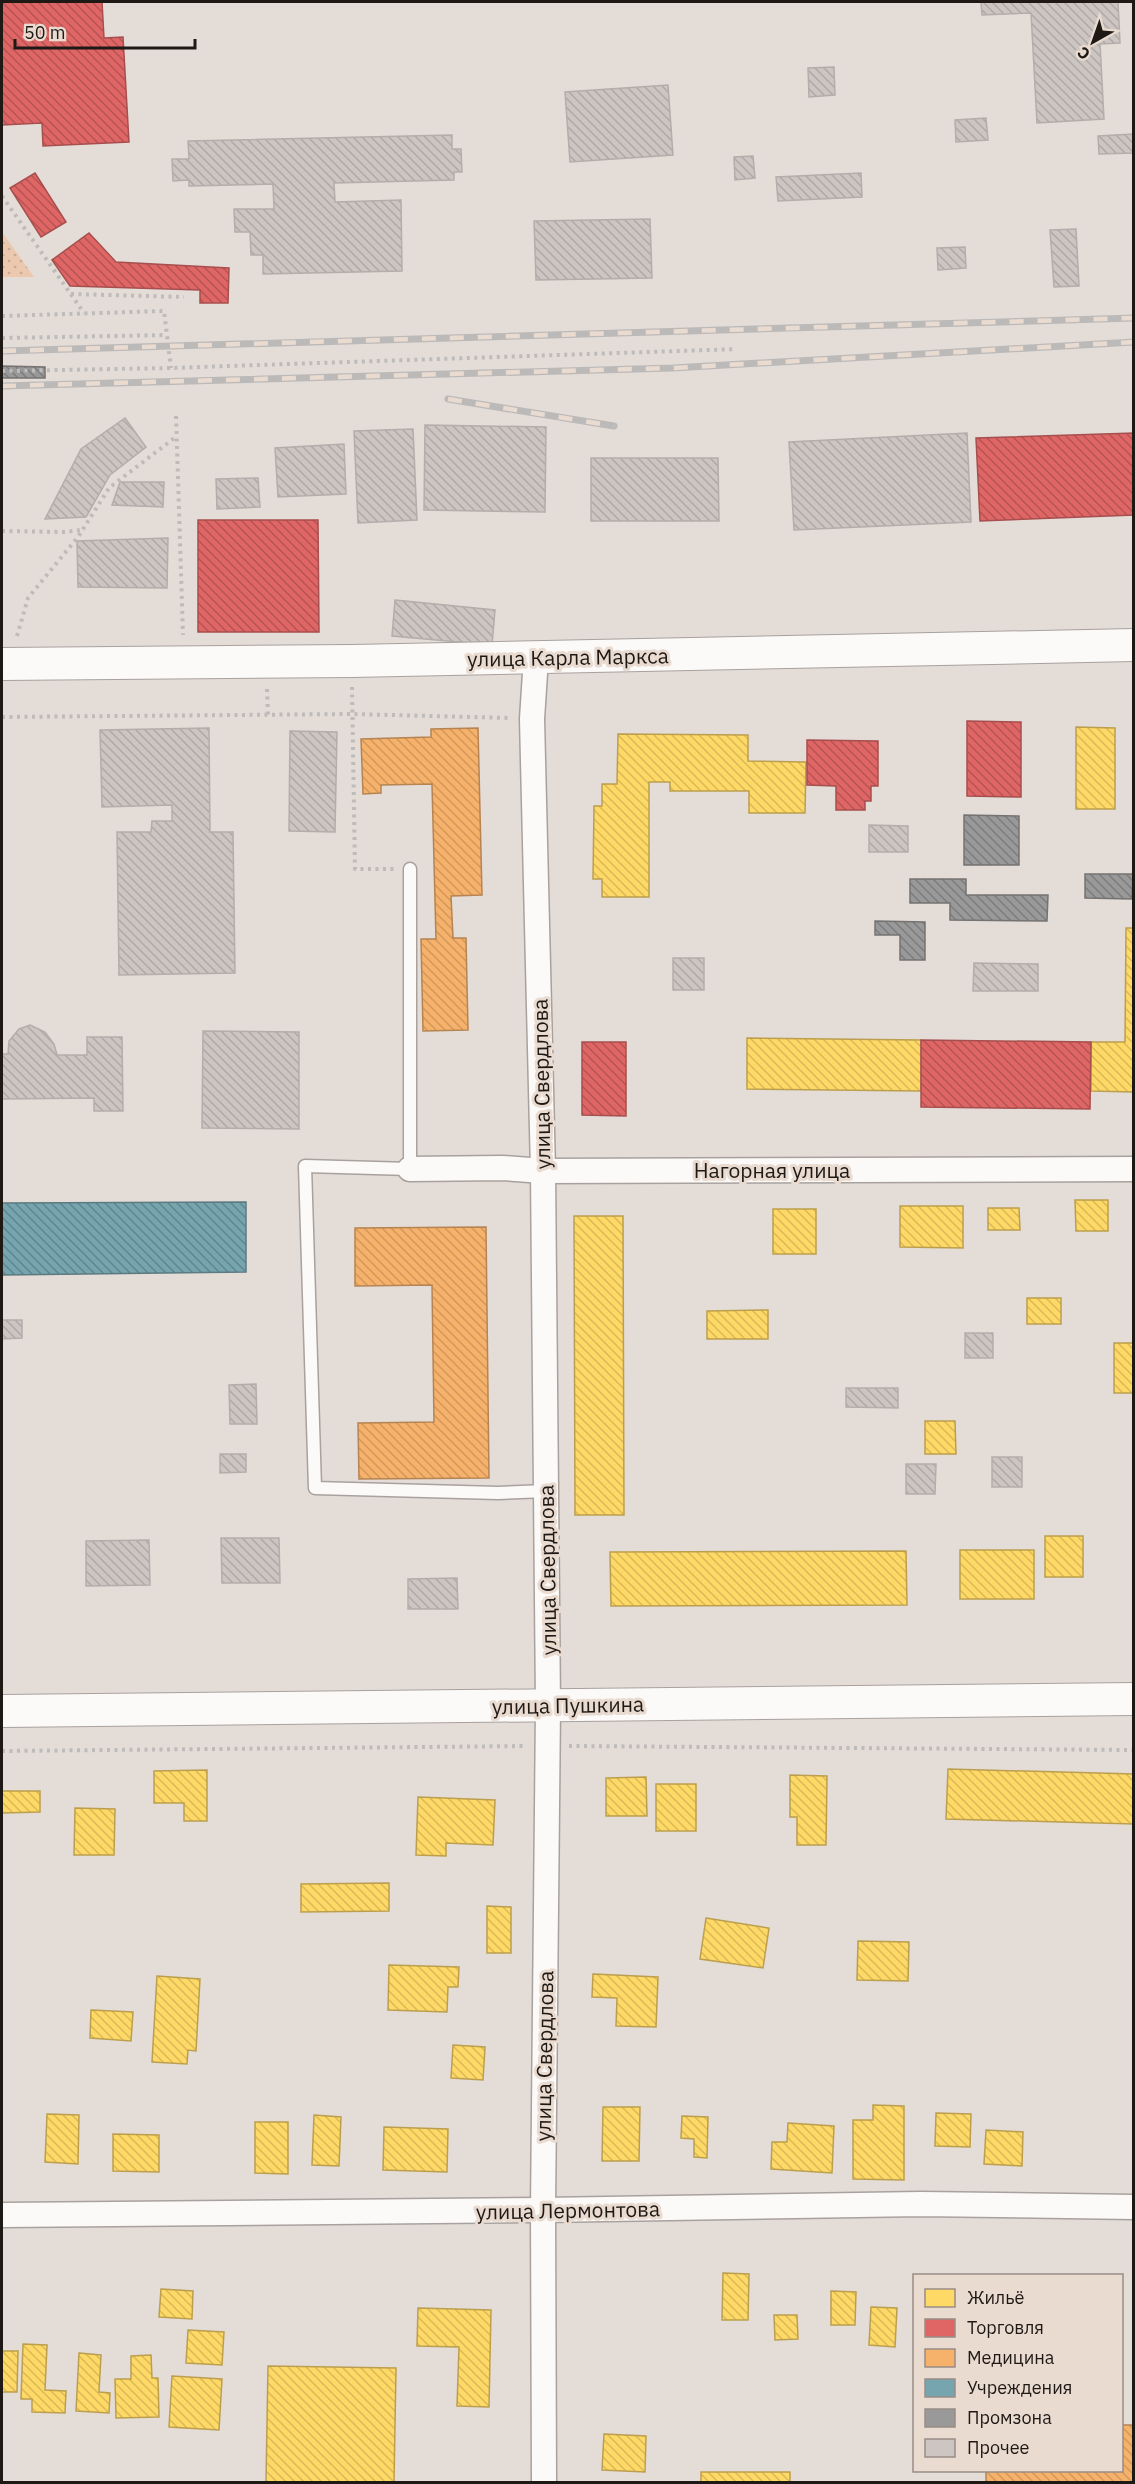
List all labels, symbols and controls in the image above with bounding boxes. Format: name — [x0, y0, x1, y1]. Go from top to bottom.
scale bar — [15, 12, 195, 50]
north arrow — [1063, 12, 1123, 72]
text: 50 m — [24, 21, 66, 44]
text: С — [1073, 42, 1094, 65]
street label: улица Карла Маркса — [467, 641, 669, 673]
street label: улица Свердлова — [526, 998, 556, 1170]
street label: Нагорная улица — [694, 1156, 850, 1184]
street label: улица Свердлова — [532, 1484, 562, 1656]
street label: улица Пушкина — [492, 1690, 644, 1720]
street label: улица Свердлова — [529, 1970, 559, 2142]
street label: улица Лермонтова — [476, 2194, 660, 2226]
legend — [913, 2274, 1123, 2472]
text: Жильё — [967, 2286, 1025, 2309]
text: Торговля — [967, 2316, 1044, 2339]
text: Медицина — [967, 2346, 1055, 2369]
text: Учреждения — [967, 2376, 1072, 2399]
text: Промзона — [967, 2406, 1052, 2429]
text: Прочее — [967, 2436, 1030, 2459]

